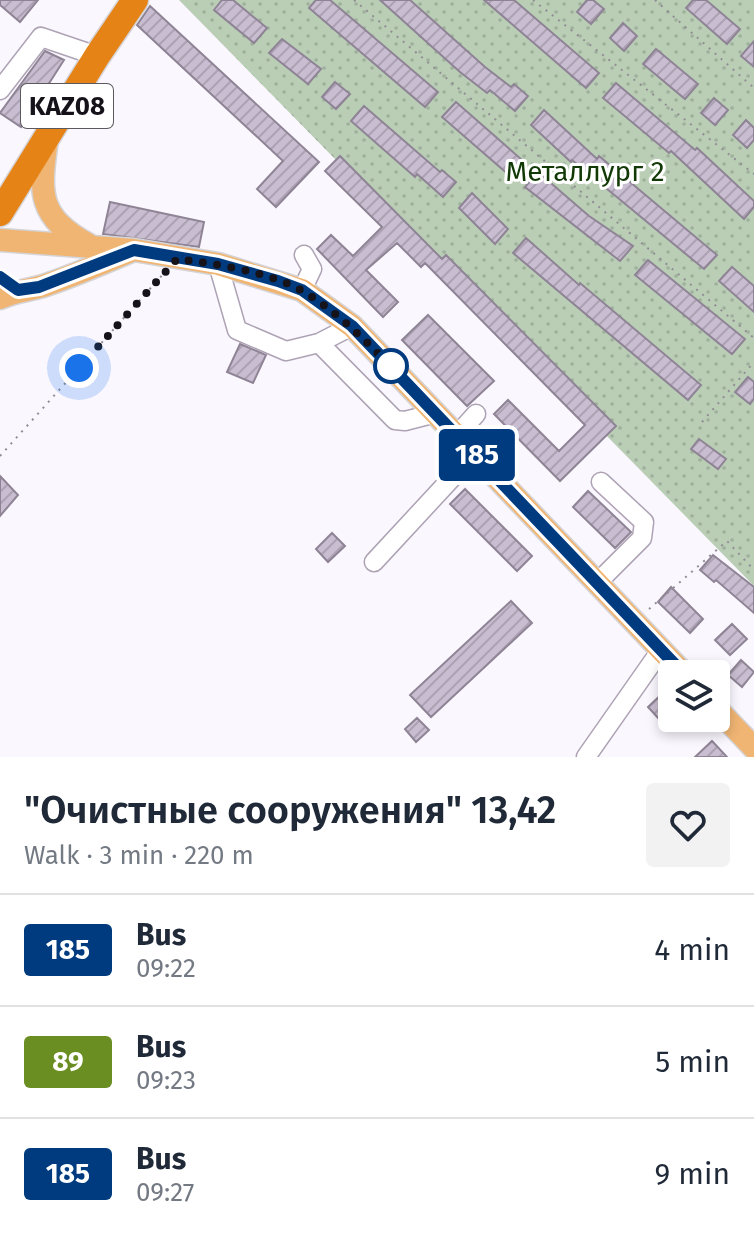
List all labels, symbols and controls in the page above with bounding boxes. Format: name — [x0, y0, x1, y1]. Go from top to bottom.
road number: KAZ08 — [21, 84, 113, 128]
park label: Металлург 2 — [505, 155, 665, 188]
your location — [59, 348, 99, 388]
unlabelled marker — [374, 349, 408, 383]
line badge: 185 — [431, 429, 523, 481]
text: 185 — [455, 438, 499, 471]
map controls — [658, 660, 730, 732]
button: layers — [658, 660, 730, 732]
button: heart — [646, 783, 730, 867]
text: "Очистные сооружения" 13,42 — [24, 787, 556, 833]
text: Walk · 3 min · 220 m — [24, 840, 254, 871]
text: Bus — [136, 917, 186, 953]
text: 4 min — [654, 932, 730, 968]
text: 185 — [46, 933, 90, 966]
text: 09:22 — [136, 953, 196, 984]
text: Bus — [136, 1029, 186, 1065]
text: 5 min — [655, 1044, 730, 1080]
text: 89 — [52, 1045, 84, 1078]
text: 09:23 — [136, 1065, 196, 1096]
text: Bus — [136, 1141, 186, 1177]
text: 9 min — [655, 1156, 730, 1192]
text: 185 — [46, 1157, 90, 1190]
text: 09:27 — [136, 1177, 194, 1208]

